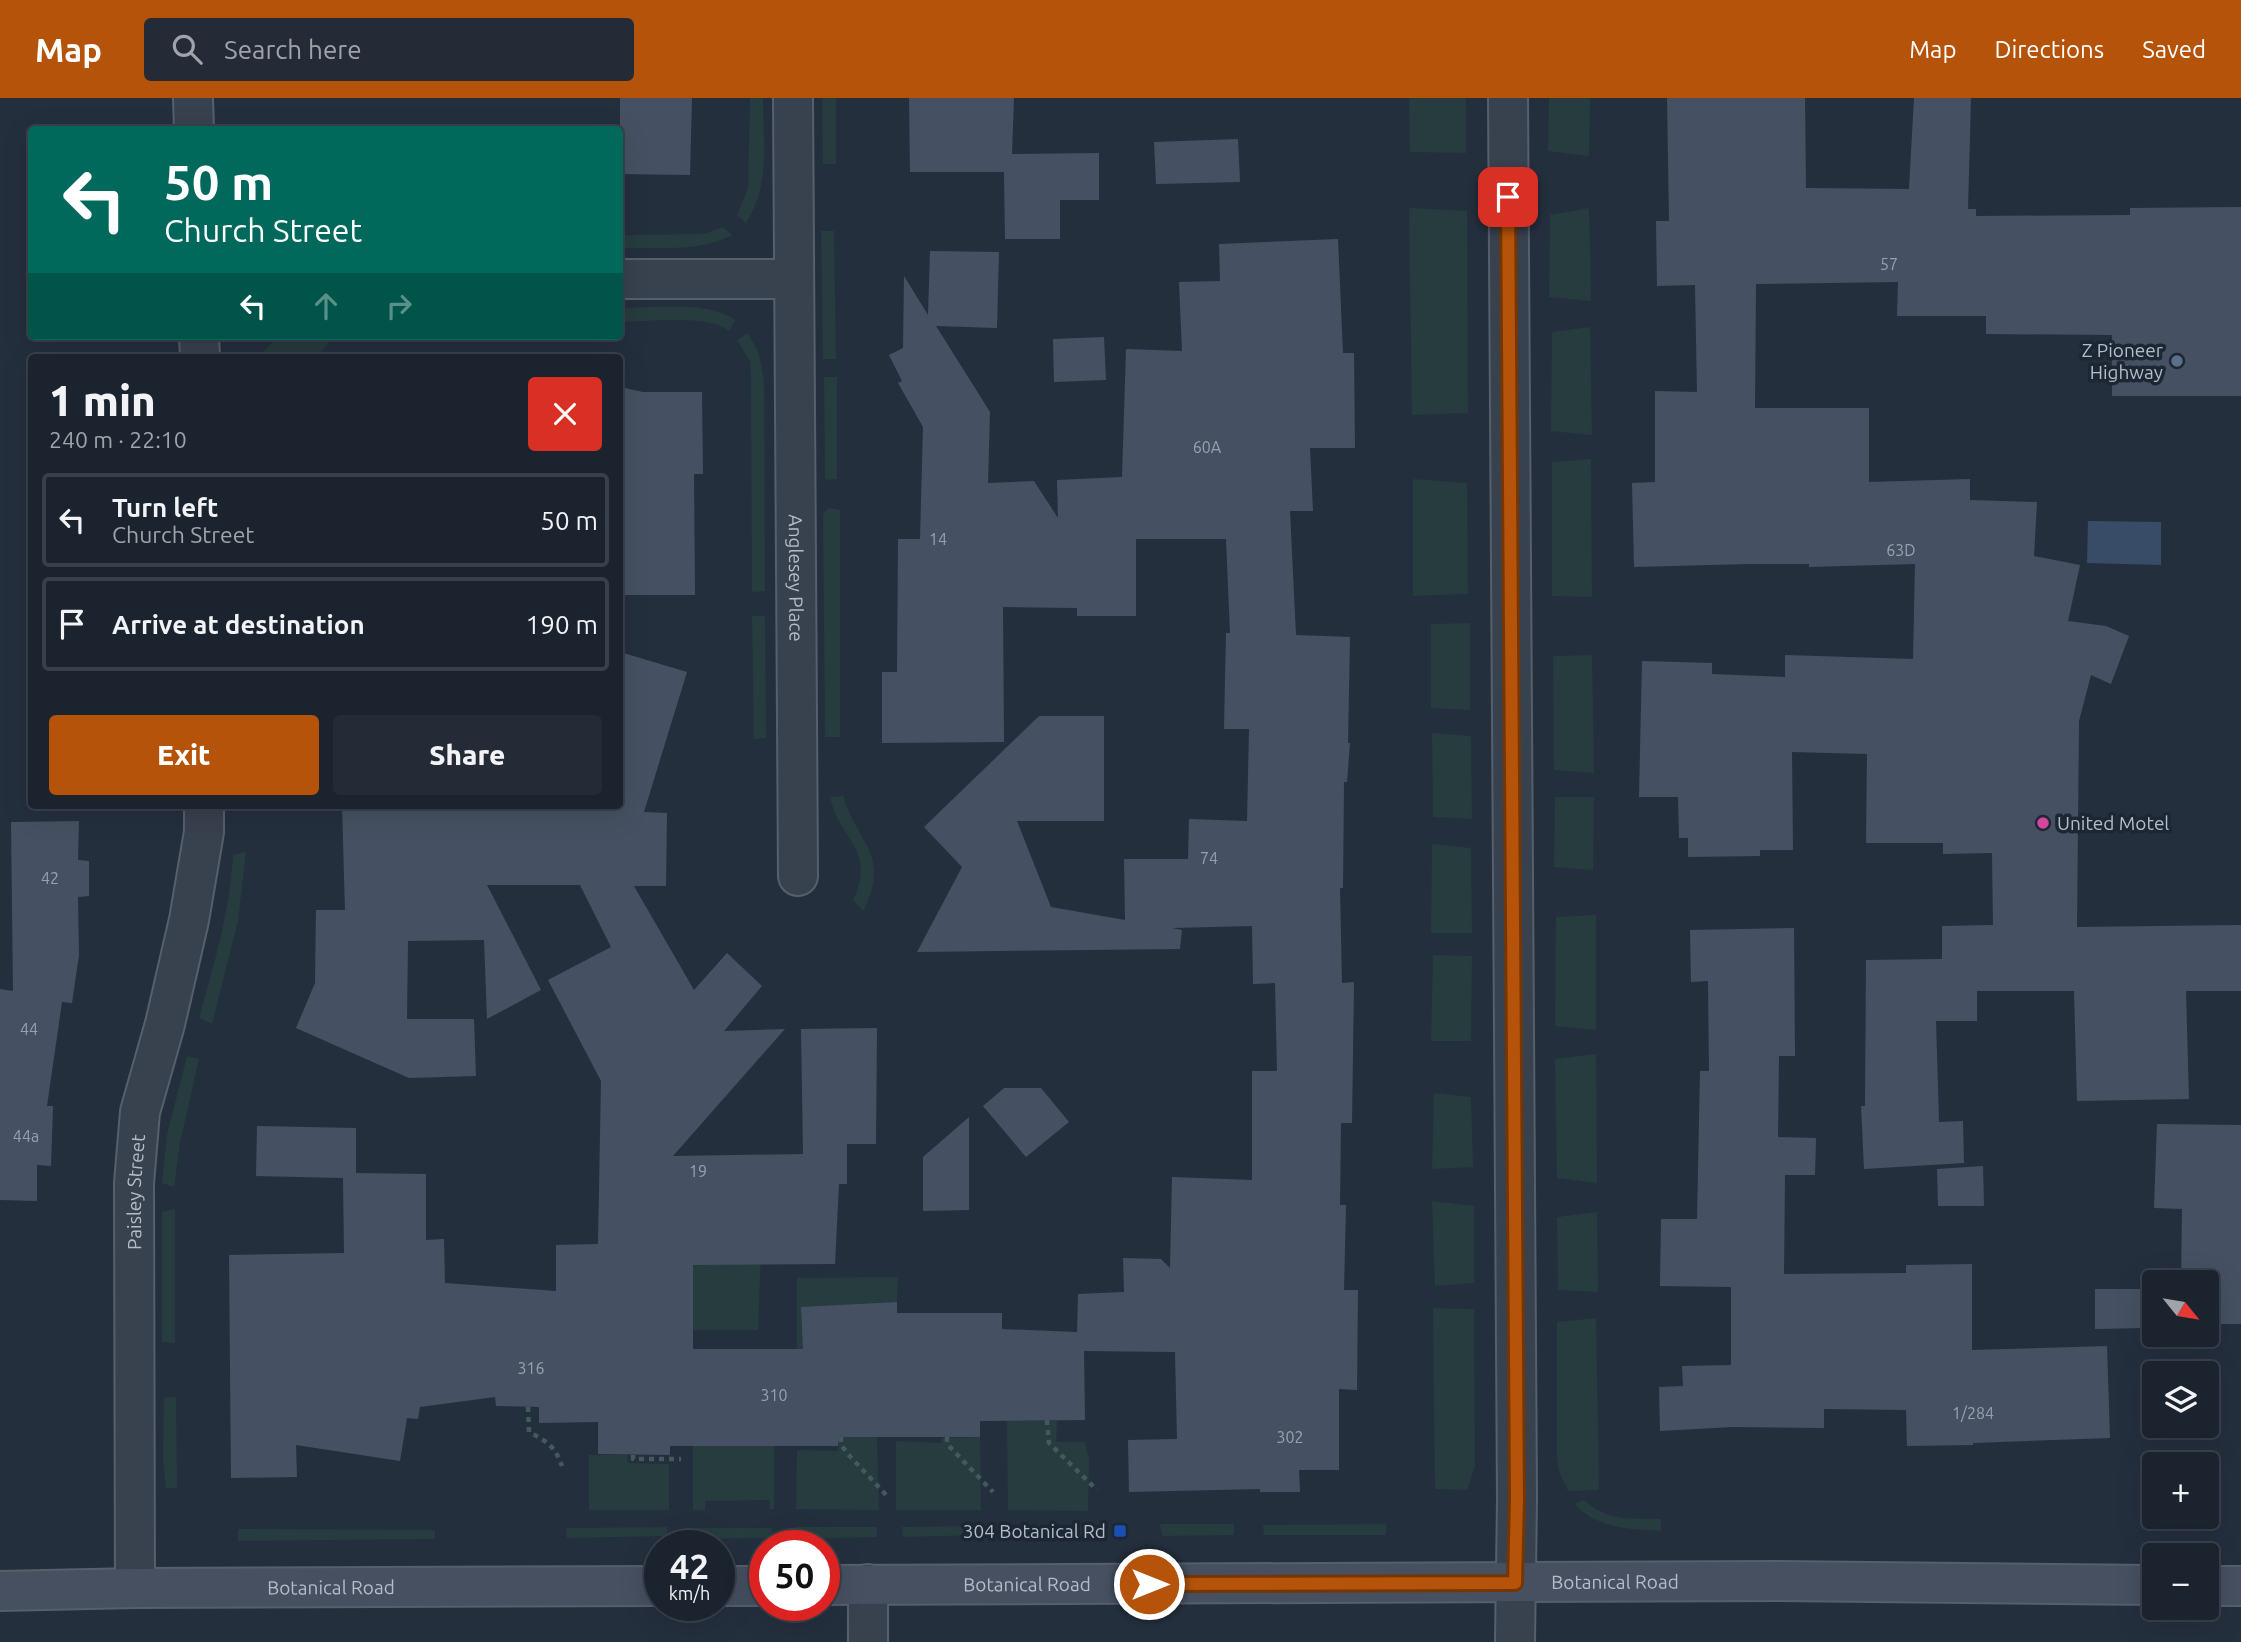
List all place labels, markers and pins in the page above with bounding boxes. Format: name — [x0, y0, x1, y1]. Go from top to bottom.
pin — [1478, 167, 1538, 227]
place label: Z Pioneer Highway — [2082, 339, 2163, 383]
marker: Z Pioneer Highway — [2169, 353, 2185, 369]
place label: United Motel — [2057, 812, 2169, 834]
marker: United Motel — [2035, 815, 2051, 831]
place label: 304 Botanical Rd — [963, 1520, 1106, 1542]
marker: 304 Botanical Rd — [1112, 1523, 1128, 1539]

